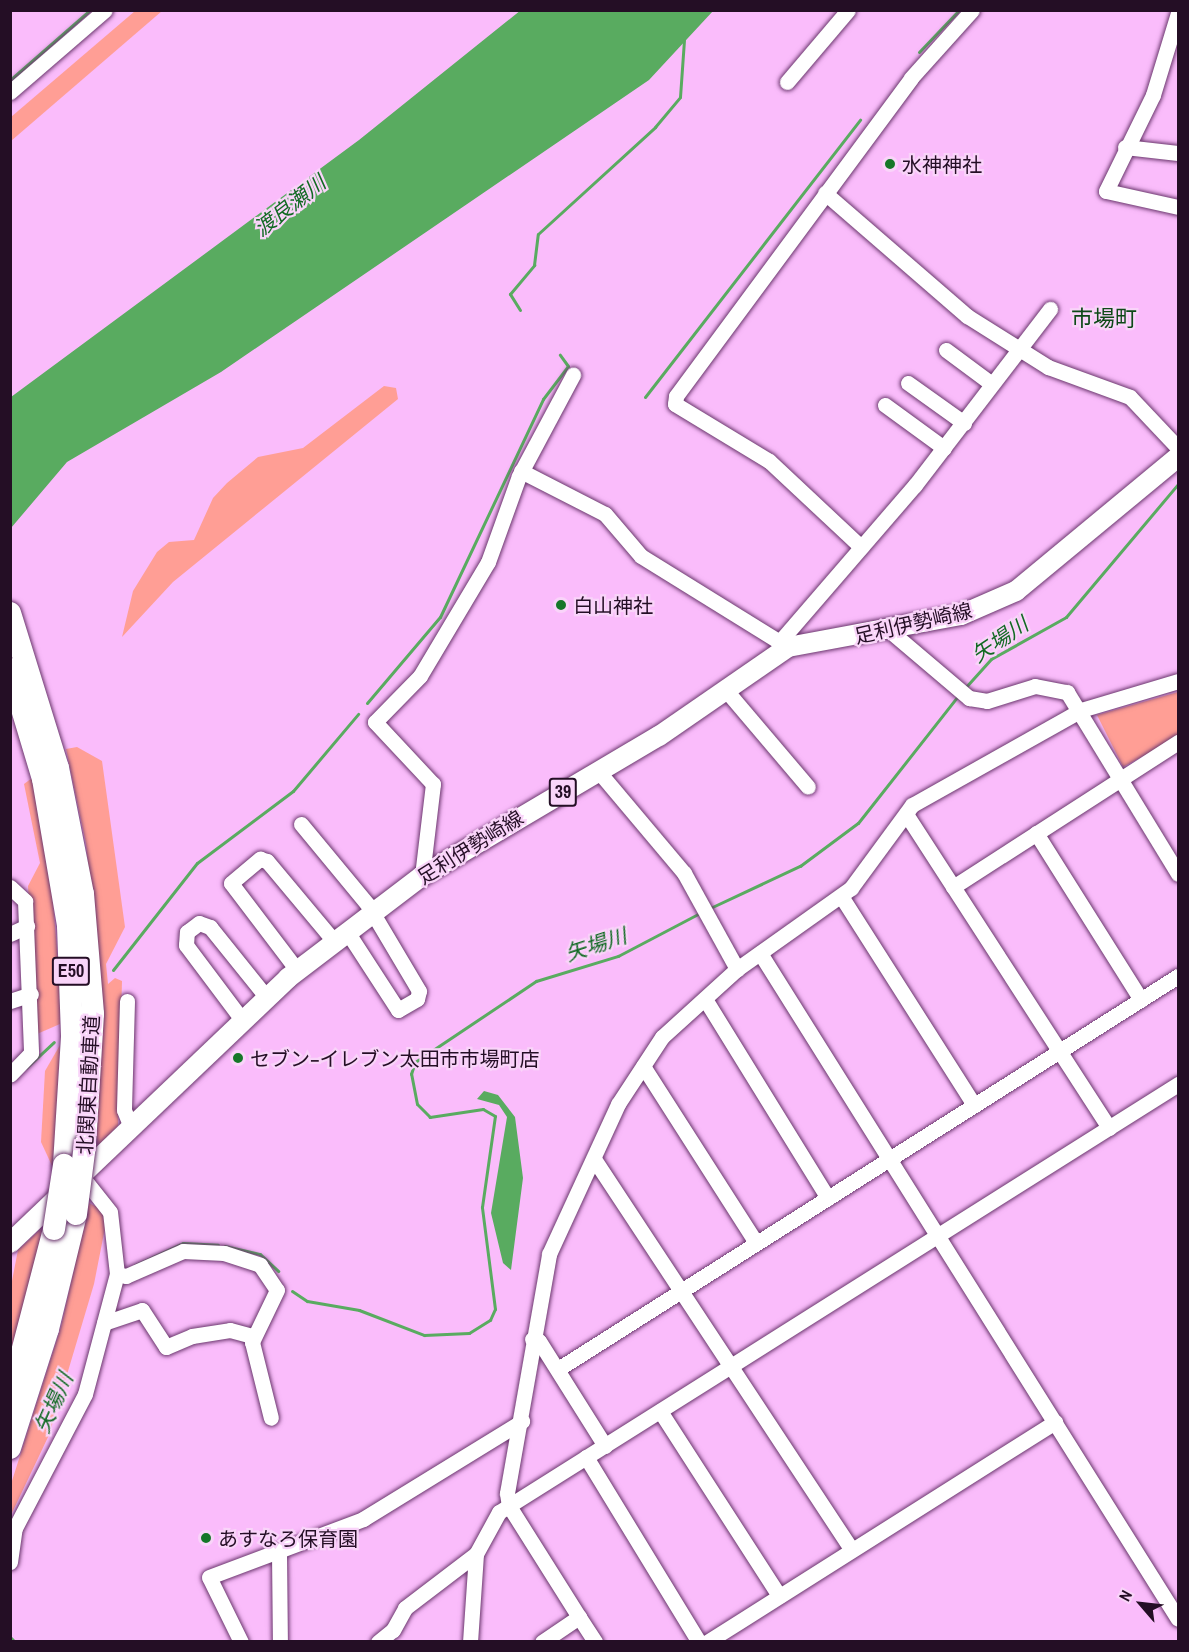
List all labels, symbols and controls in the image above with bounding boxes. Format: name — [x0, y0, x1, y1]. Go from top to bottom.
place label: 水神神社 — [902, 152, 982, 176]
marker: 水神神社 — [883, 157, 897, 171]
water label: 渡良瀬川 — [249, 170, 331, 242]
district label: 市場町 — [1071, 306, 1137, 332]
place label: 白山神社 — [573, 593, 653, 617]
marker: 白山神社 — [554, 598, 568, 612]
street label: 足利伊勢崎線 — [852, 598, 974, 648]
water label: 矢場川 — [967, 612, 1033, 668]
road number: 39 — [548, 777, 578, 807]
street label: 足利伊勢崎線 — [413, 805, 527, 889]
water label: 矢場川 — [562, 923, 630, 967]
road number: E50 — [52, 956, 90, 986]
street label: 北関東自動車道 — [72, 1014, 104, 1156]
place label: セブン−イレブン太田市市場町店 — [250, 1046, 540, 1070]
marker: セブン−イレブン太田市市場町店 — [231, 1051, 245, 1065]
water label: 矢場川 — [30, 1369, 78, 1437]
place label: あすなろ保育園 — [218, 1526, 358, 1550]
marker: あすなろ保育園 — [199, 1531, 213, 1545]
north arrow — [1111, 1574, 1171, 1634]
text: N — [1113, 1586, 1137, 1605]

